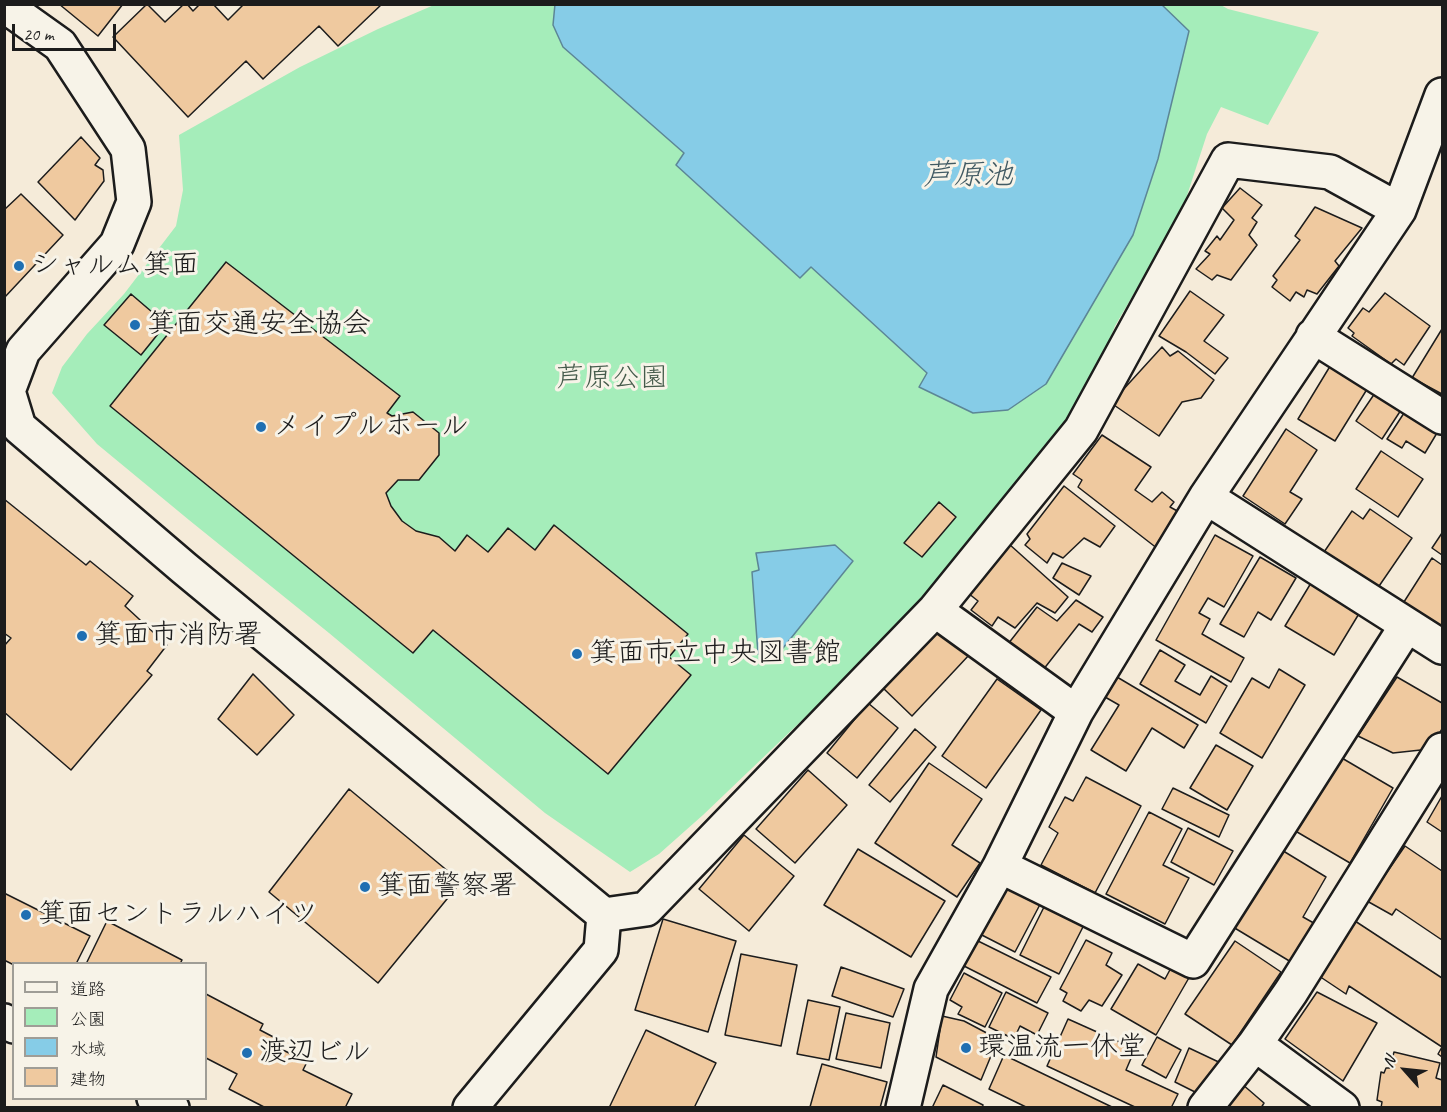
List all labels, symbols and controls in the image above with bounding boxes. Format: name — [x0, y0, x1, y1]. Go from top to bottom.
scale bar — [15, 12, 118, 50]
text: 20 m — [23, 23, 54, 45]
water label: 芦原池 — [923, 158, 1013, 194]
place label: シャルム箕面 — [31, 249, 199, 283]
marker: シャルム箕面 — [12, 259, 26, 273]
place label: 箕面交通安全協会 — [147, 308, 371, 342]
marker: 箕面交通安全協会 — [128, 318, 142, 332]
park label: 芦原公園 — [556, 362, 668, 396]
place label: メイプルホール — [273, 410, 469, 444]
marker: メイプルホール — [254, 420, 268, 434]
place label: 箕面市消防署 — [94, 619, 262, 653]
marker: 箕面市消防署 — [75, 629, 89, 643]
place label: 箕面市立中央図書館 — [589, 637, 841, 671]
marker: 箕面市立中央図書館 — [570, 647, 584, 661]
place label: 箕面警察署 — [377, 870, 517, 904]
marker: 箕面警察署 — [358, 880, 372, 894]
place label: 箕面セントラルハイツ — [38, 898, 318, 932]
marker: 箕面セントラルハイツ — [19, 908, 33, 922]
legend — [12, 962, 207, 1100]
text: 道路 — [70, 978, 106, 1000]
text: 公園 — [70, 1008, 106, 1030]
place label: 環温流一休堂 — [978, 1031, 1146, 1065]
place label: 渡辺ビル — [259, 1036, 371, 1070]
text: 水域 — [70, 1038, 106, 1060]
north arrow — [1375, 1040, 1435, 1100]
marker: 環温流一休堂 — [959, 1041, 973, 1055]
marker: 渡辺ビル — [240, 1046, 254, 1060]
text: N — [1378, 1053, 1400, 1071]
text: 建物 — [70, 1068, 106, 1090]

